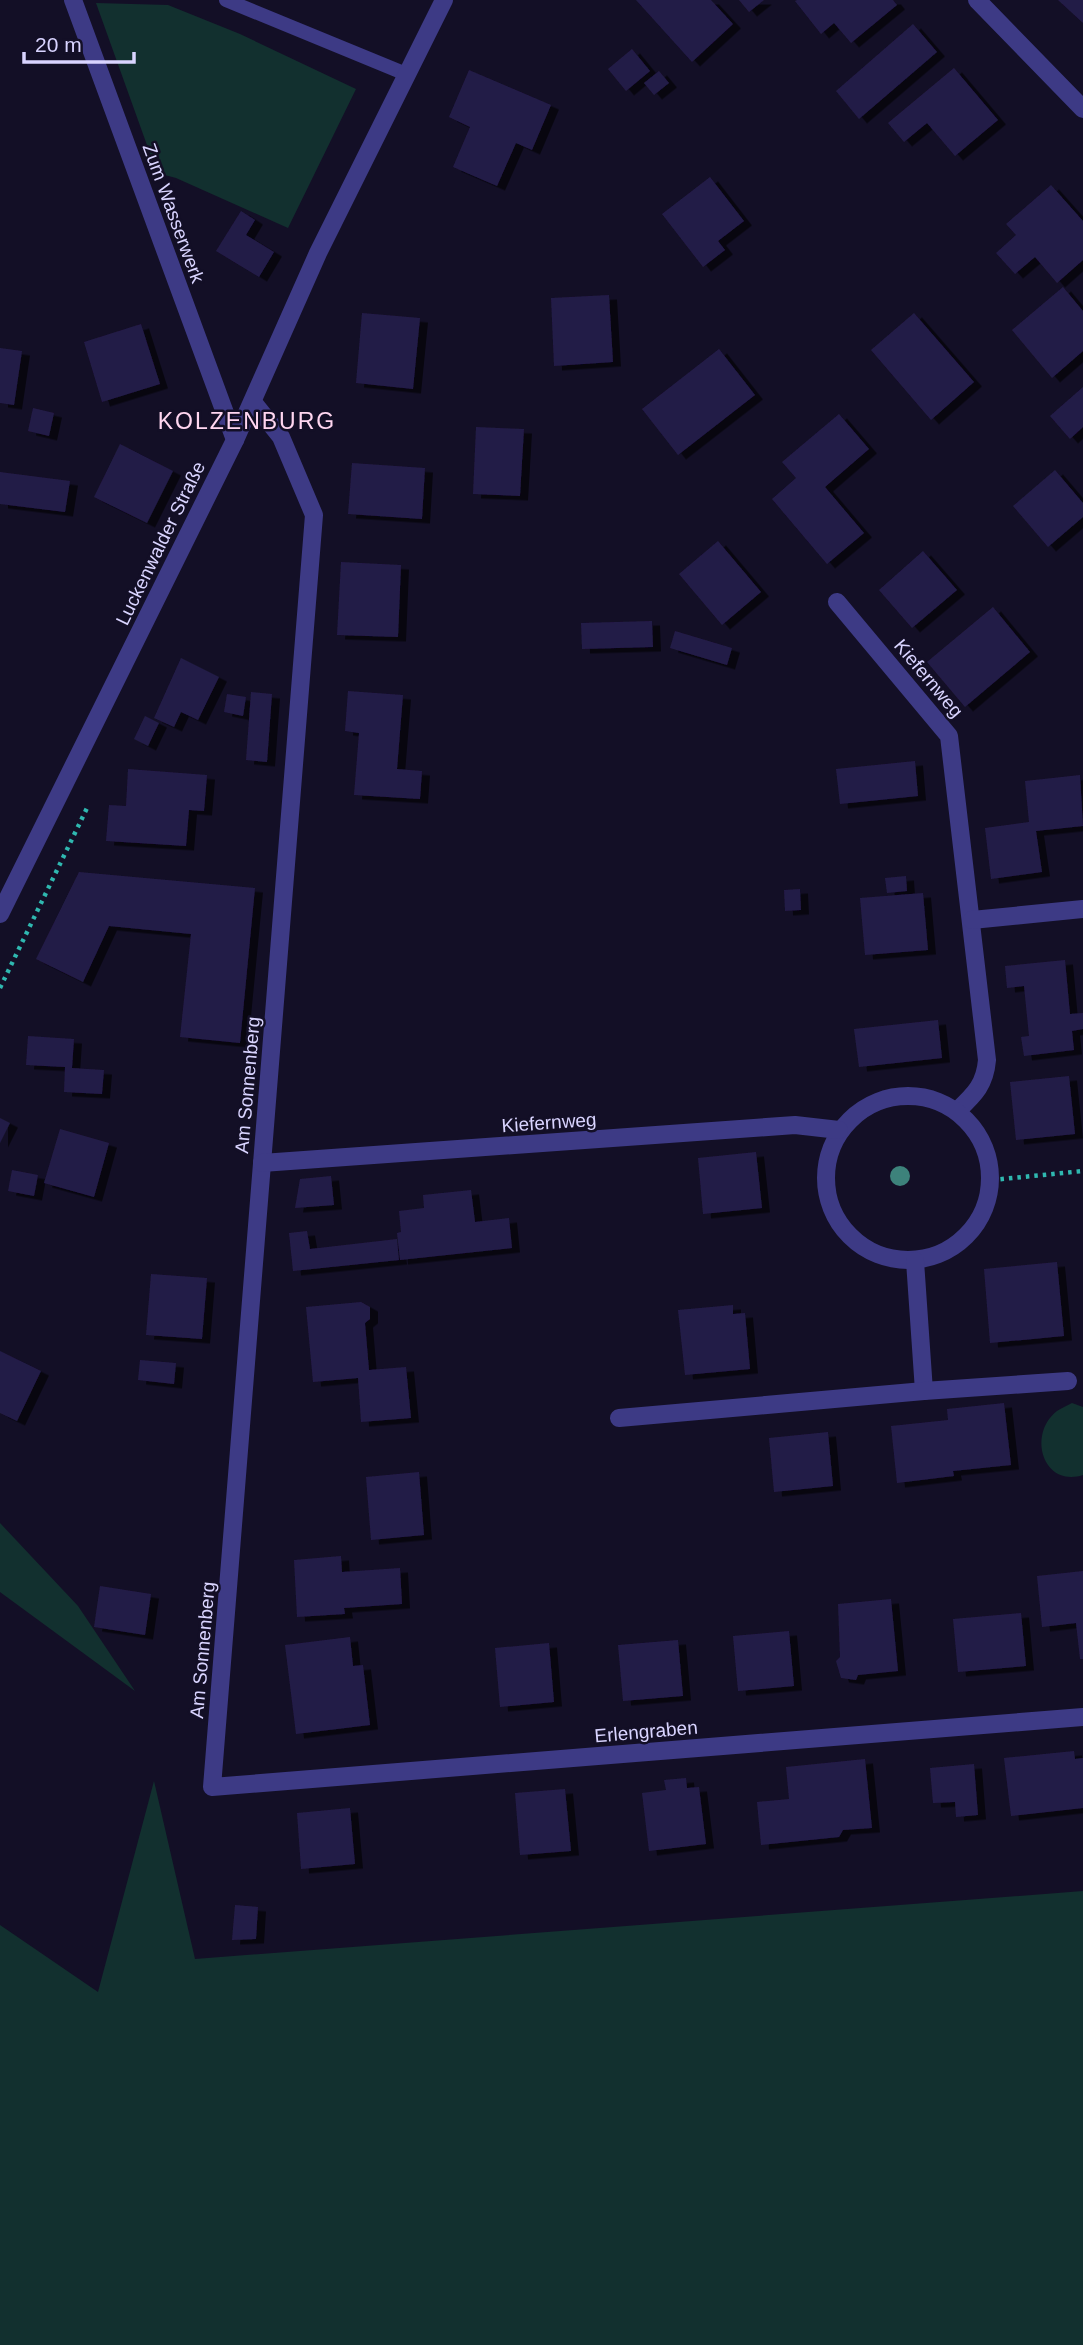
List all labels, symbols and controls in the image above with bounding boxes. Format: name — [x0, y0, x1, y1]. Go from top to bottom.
scale bar — [24, 21, 135, 65]
text: 20 m — [35, 33, 82, 56]
street label: Zum Wasserwerk — [139, 140, 209, 286]
district label: KOLZENBURG — [158, 408, 336, 434]
street label: Luckenwalder Straße — [112, 458, 209, 629]
street label: Kiefernweg — [890, 635, 967, 721]
street label: Am Sonnenberg — [231, 1016, 264, 1154]
street label: Kiefernweg — [501, 1109, 597, 1136]
street label: Am Sonnenberg — [186, 1581, 219, 1719]
street label: Erlengraben — [594, 1717, 699, 1746]

